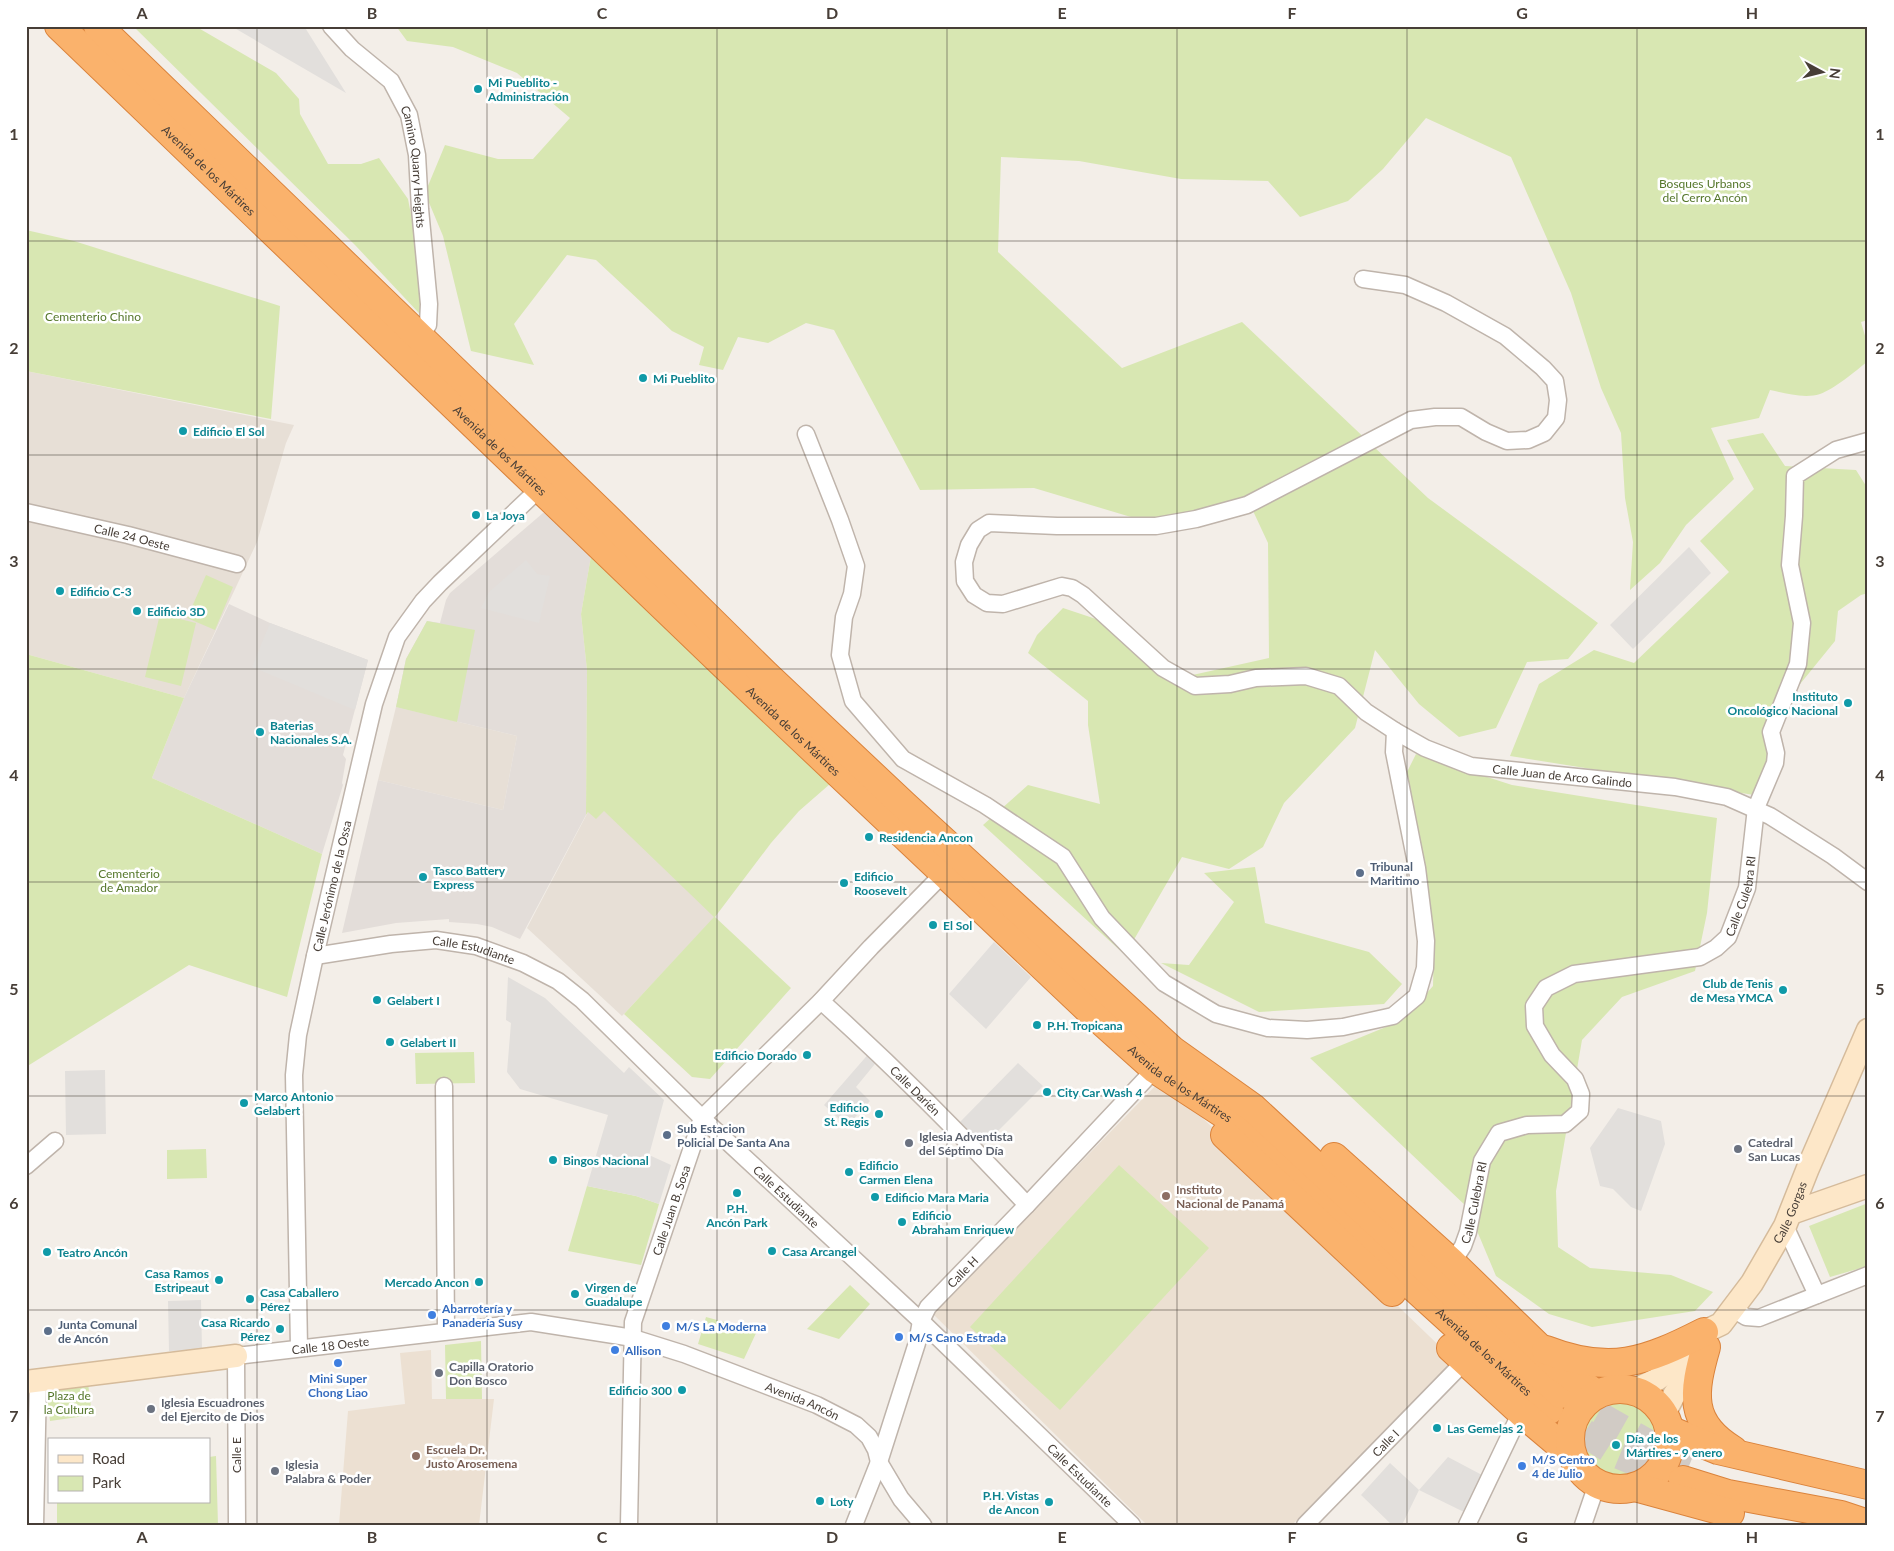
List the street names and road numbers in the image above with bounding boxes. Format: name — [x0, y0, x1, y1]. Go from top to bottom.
street label: Camino Quarry Heights — [398, 103, 429, 229]
street label: Avenida de los Mártires — [159, 122, 259, 218]
street label: Avenida de los Mártires — [450, 402, 550, 498]
street label: Calle 24 Oeste — [93, 520, 172, 553]
street label: Avenida de los Mártires — [743, 683, 844, 779]
street label: Calle Juan de Arco Galindo — [1492, 761, 1633, 790]
street label: Calle Jerónimo de la Ossa — [309, 819, 354, 953]
street label: Calle Culebra Rl — [1721, 855, 1758, 938]
street label: Calle Estudiante — [431, 932, 517, 967]
street label: Avenida de los Mártires — [1125, 1041, 1235, 1125]
street label: Calle Darién — [887, 1062, 944, 1118]
street label: Calle Culebra Rl — [1457, 1160, 1489, 1246]
street label: Calle Estudiante — [750, 1162, 823, 1231]
street label: Calle Juan B. Sosa — [649, 1163, 693, 1257]
street label: Calle Gorgas — [1769, 1179, 1809, 1246]
street label: Calle H — [944, 1253, 981, 1291]
street label: Avenida de los Mártires — [1433, 1304, 1535, 1399]
street label: Calle 18 Oeste — [291, 1333, 370, 1357]
street label: Avenida Ancón — [763, 1378, 842, 1423]
street label: Calle I — [1369, 1426, 1402, 1460]
street label: Calle E — [229, 1437, 244, 1473]
street label: Calle Estudiante — [1045, 1440, 1116, 1510]

